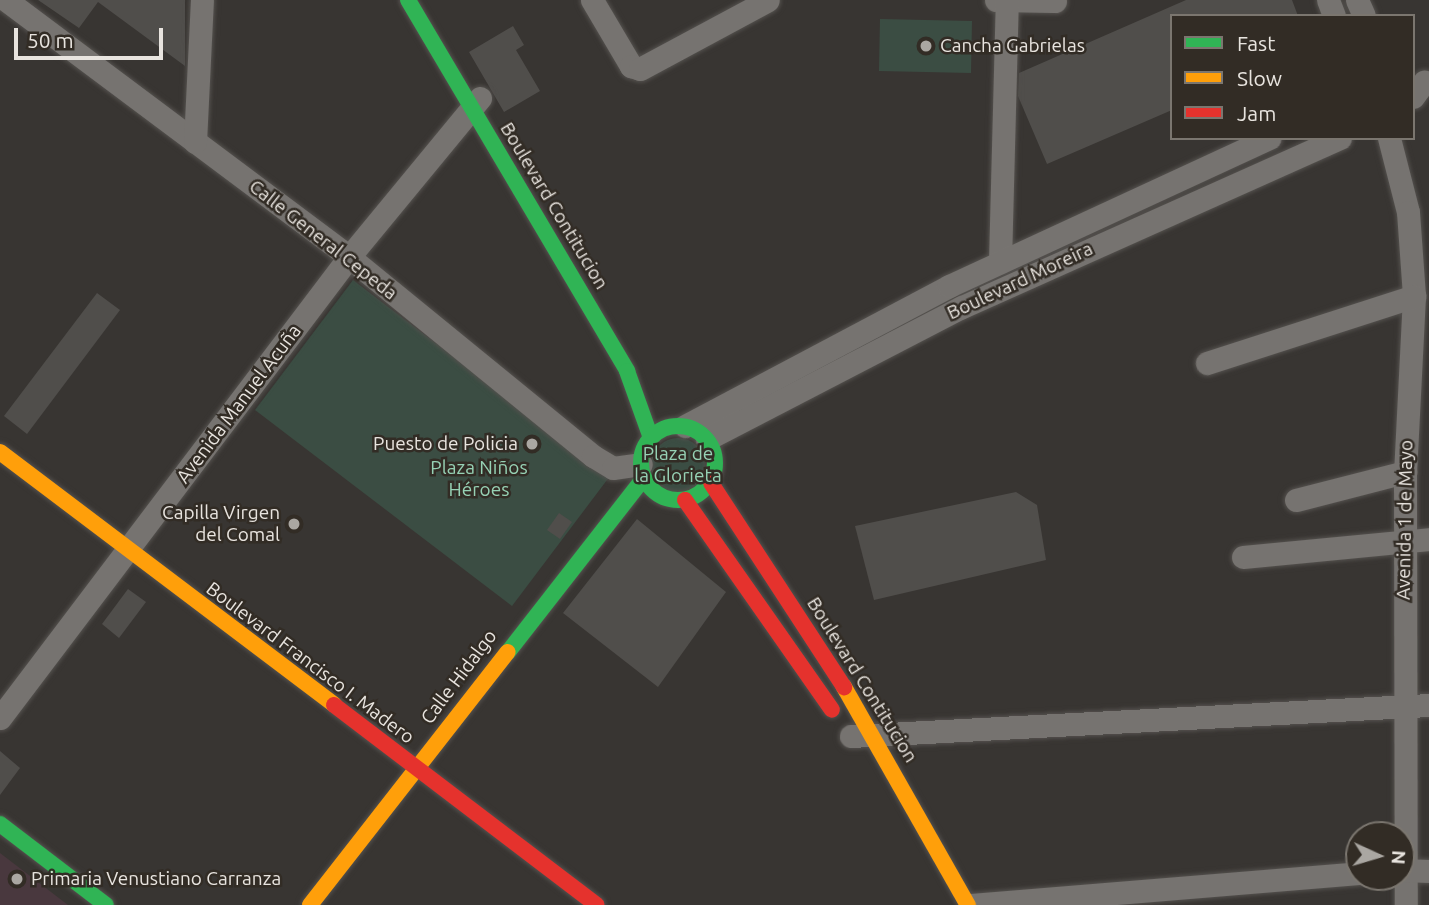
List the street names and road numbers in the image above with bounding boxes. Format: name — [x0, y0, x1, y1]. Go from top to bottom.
street label: Boulevard Contitucion — [495, 118, 613, 294]
street label: Calle General Cepeda — [244, 175, 402, 305]
street label: Boulevard Moreira — [944, 237, 1096, 325]
street label: Avenida Manuel Acuña — [172, 320, 306, 488]
street label: Avenida 1 de Mayo — [1392, 440, 1418, 600]
street label: Boulevard Francisco I. Madero — [201, 577, 419, 749]
street label: Boulevard Contitucion — [802, 593, 922, 767]
street label: Calle Hidalgo — [416, 625, 502, 729]

